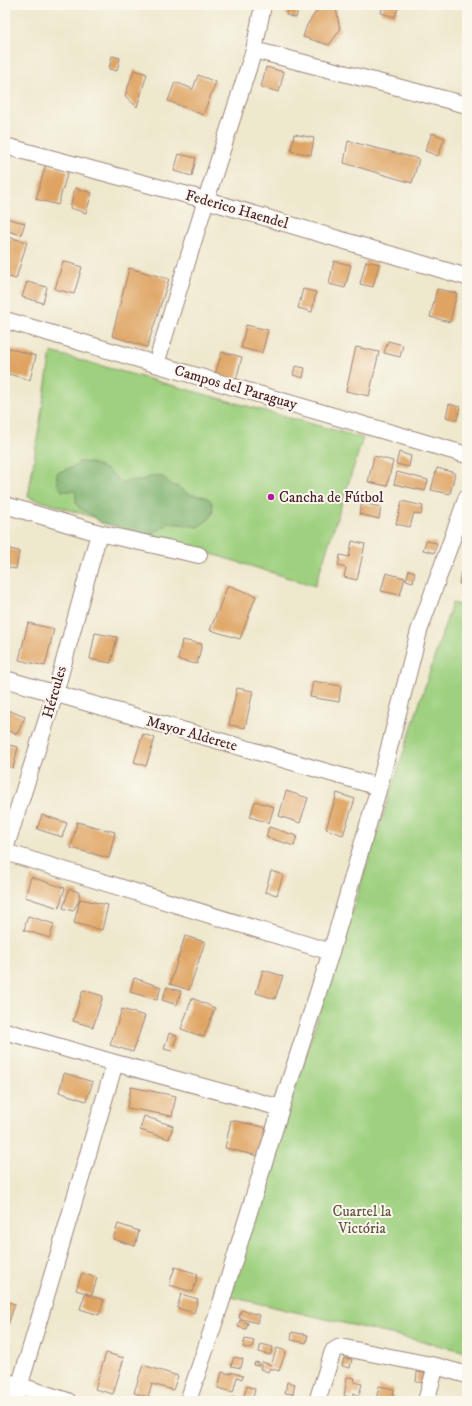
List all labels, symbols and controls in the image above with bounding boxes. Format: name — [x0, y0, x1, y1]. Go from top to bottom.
street label: Federico Haendel — [183, 186, 291, 233]
street label: Campos del Paraguay — [172, 361, 300, 414]
place label: Cancha de Fútbol — [279, 488, 384, 507]
marker: Cancha de Fútbol — [266, 492, 276, 502]
street label: Hércules — [38, 664, 71, 720]
street label: Mayor Alderete — [144, 711, 239, 756]
park label: Cuartel la Victória — [333, 1202, 392, 1238]

